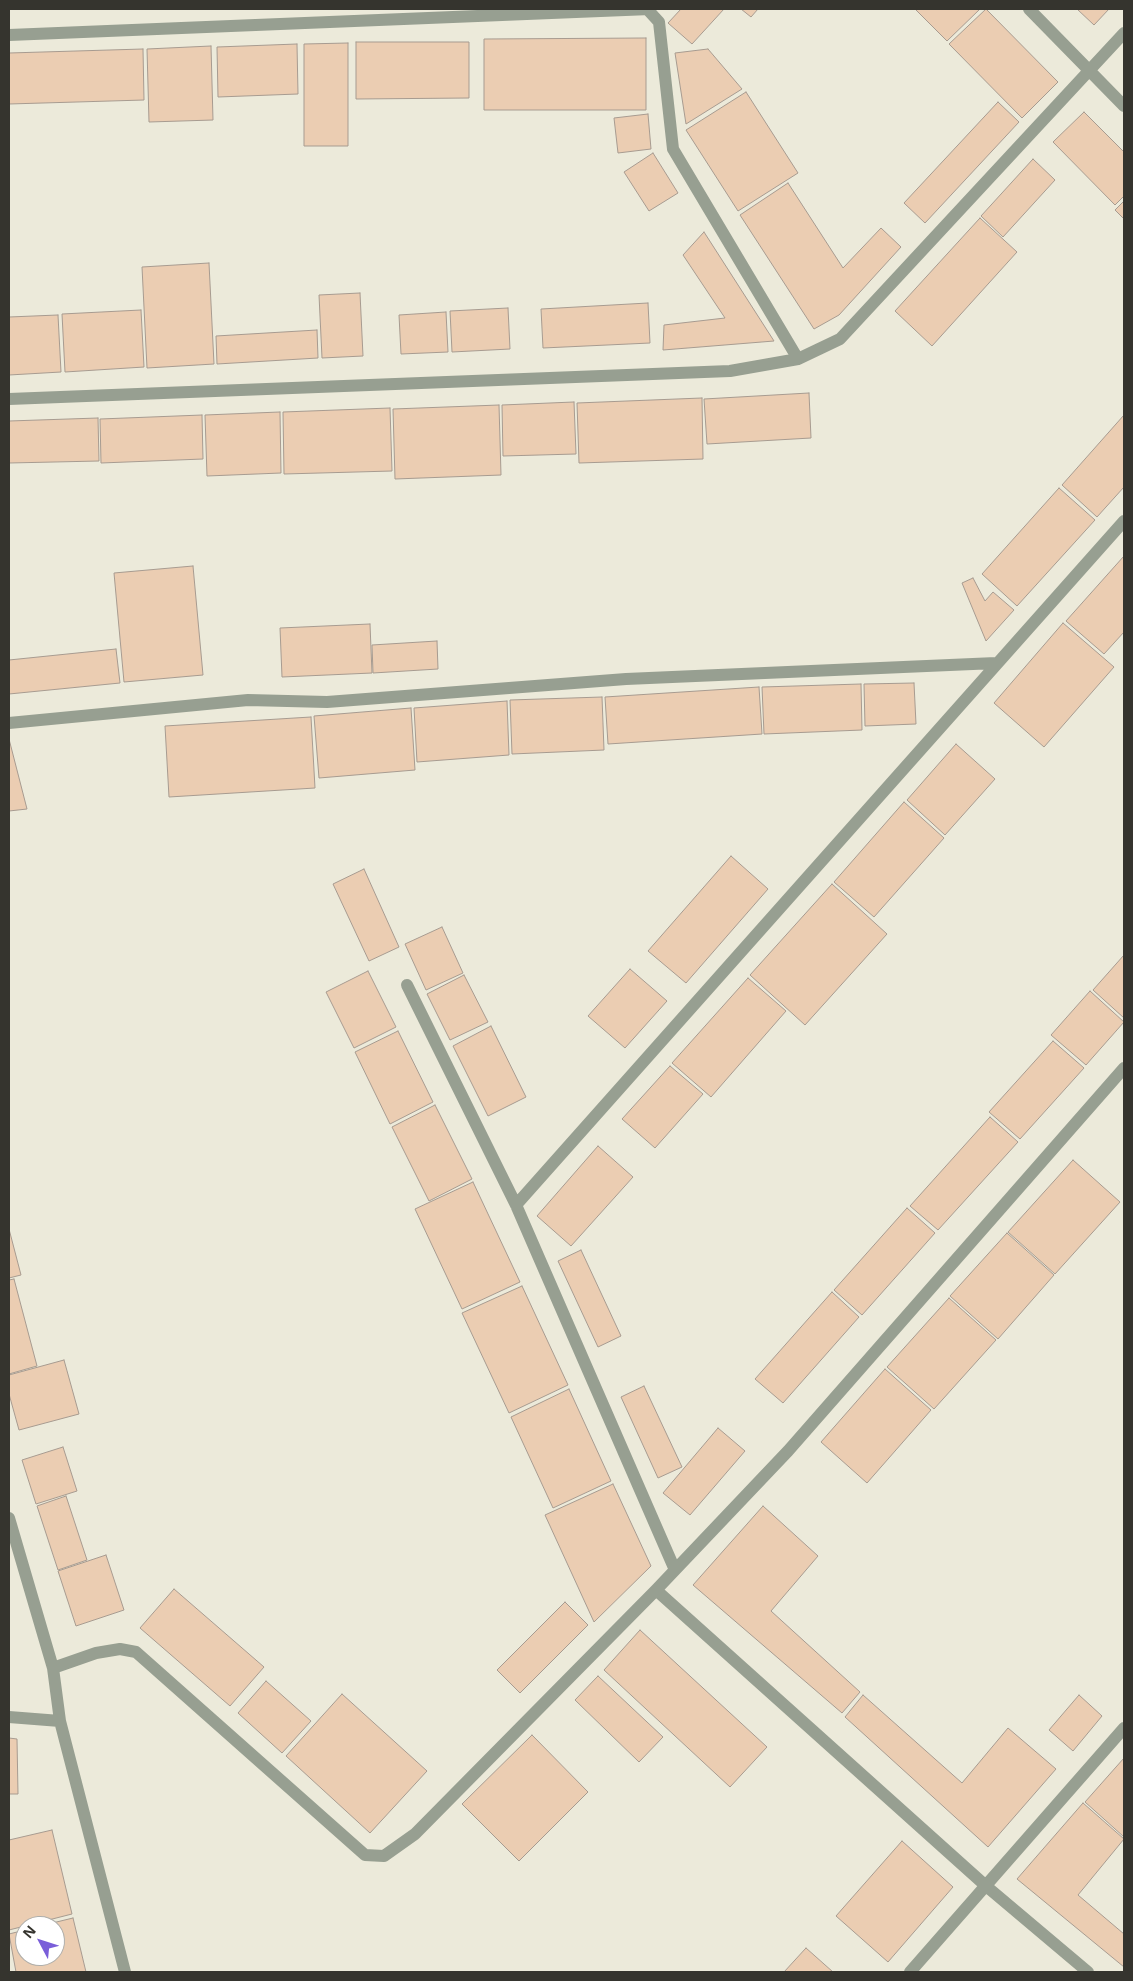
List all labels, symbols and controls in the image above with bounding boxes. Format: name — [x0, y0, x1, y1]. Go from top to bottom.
north arrow — [15, 1916, 65, 1966]
text: N — [18, 1921, 40, 1942]

